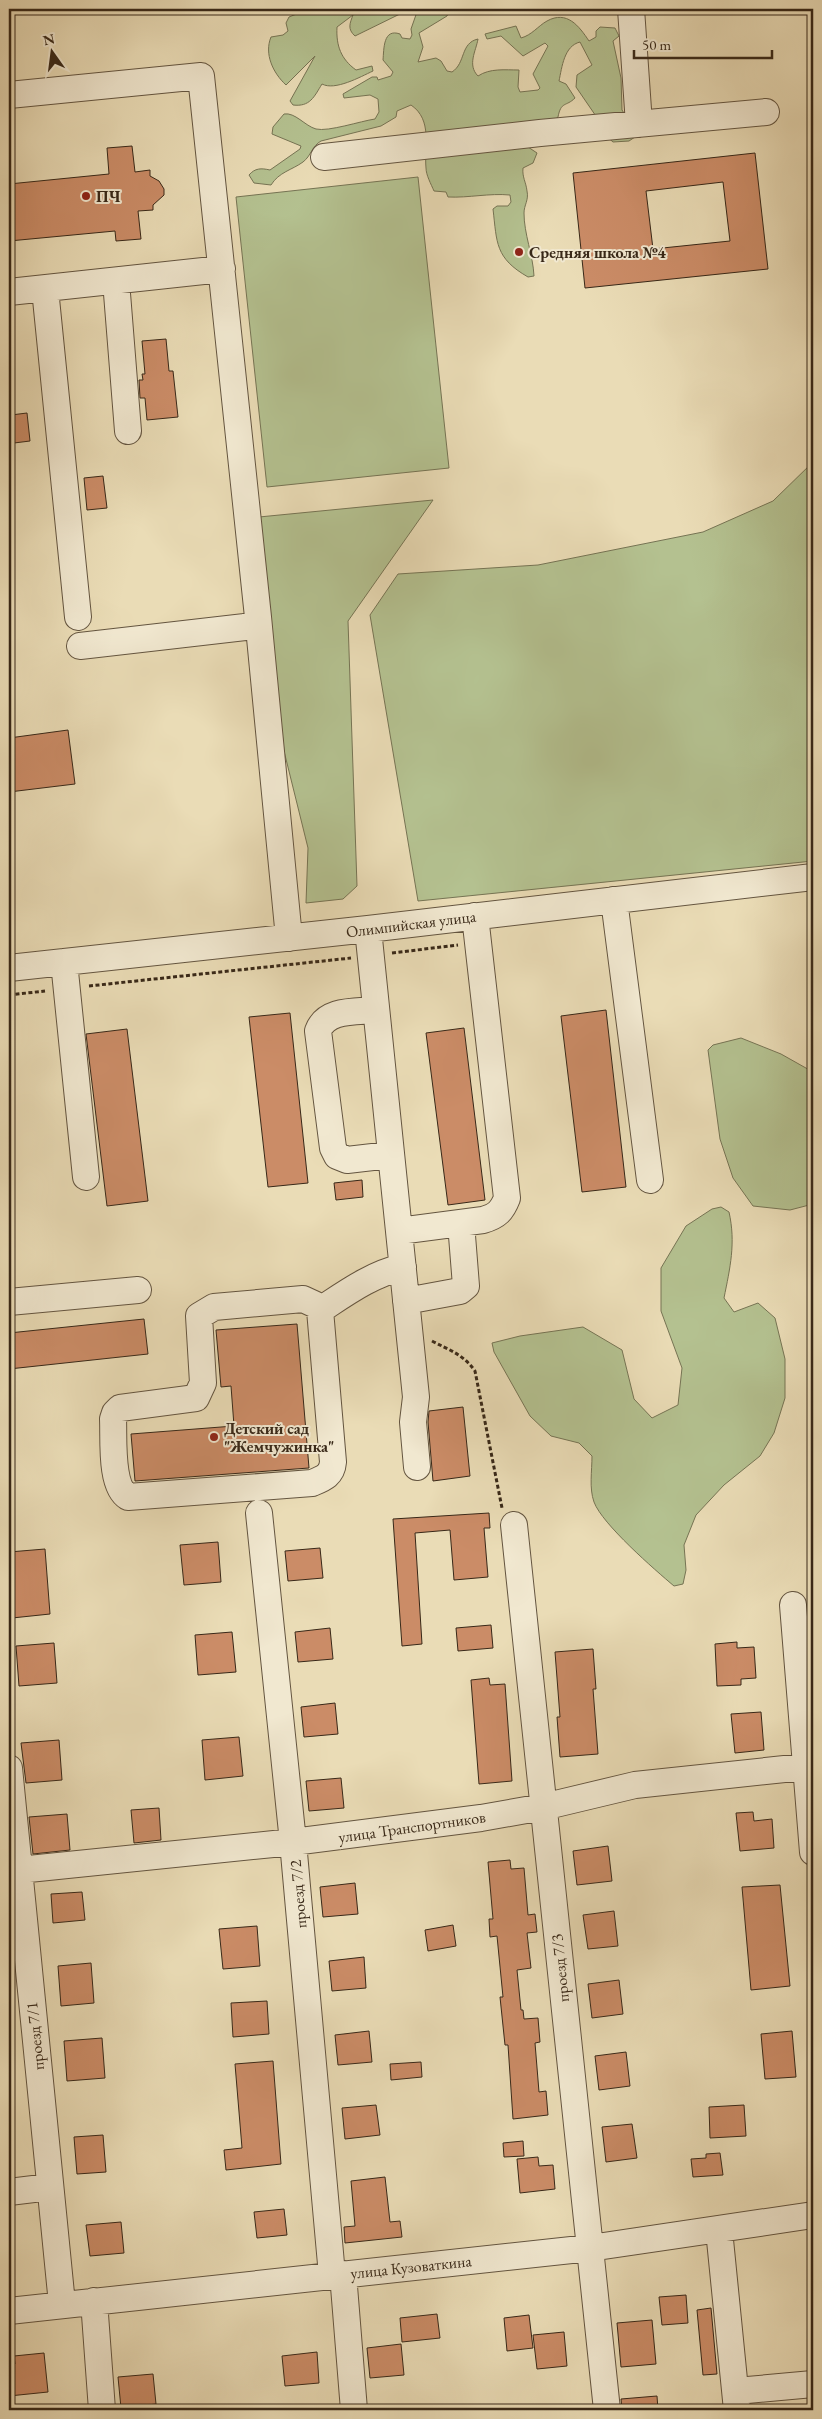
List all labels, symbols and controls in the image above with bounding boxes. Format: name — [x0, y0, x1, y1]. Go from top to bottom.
north arrow — [28, 28, 78, 78]
scale bar — [634, 28, 772, 60]
text: N — [41, 29, 57, 49]
text: 50 m — [642, 35, 671, 54]
place label: ПЧ — [96, 186, 121, 207]
marker: ПЧ — [80, 190, 92, 202]
place label: Средняя школа №4 — [529, 242, 666, 263]
marker: Средняя школа №4 — [513, 246, 525, 258]
street label: Олимпийская улица — [345, 906, 478, 942]
place label: Детский сад "Жемчужинка" — [224, 1418, 334, 1457]
marker: Детский сад "Жемчужинка" — [208, 1431, 220, 1443]
street label: улица Транспортников — [337, 1806, 487, 1848]
street label: проезд 7/2 — [285, 1859, 311, 1929]
street label: проезд 7/3 — [546, 1932, 574, 2003]
street label: проезд 7/1 — [21, 2001, 49, 2071]
street label: улица Кузоваткина — [349, 2250, 473, 2284]

